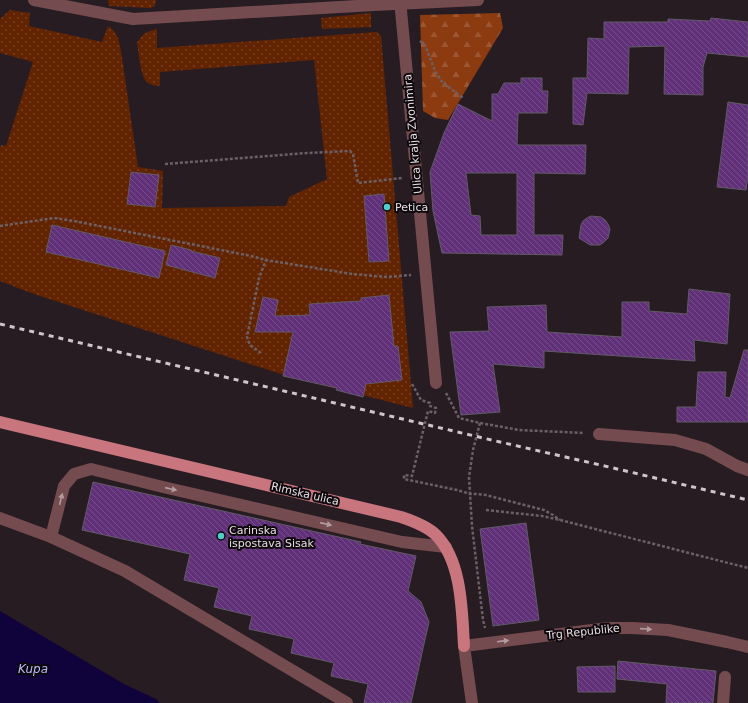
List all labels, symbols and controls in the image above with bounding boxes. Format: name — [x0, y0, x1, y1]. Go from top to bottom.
street label: Ulica kralja Zvonimira — [401, 74, 425, 194]
place label: Petica — [395, 201, 428, 214]
marker: Petica — [382, 202, 392, 212]
street label: Rimska ulica — [270, 480, 340, 508]
one-way arrow — [165, 487, 177, 493]
one-way arrow — [58, 493, 64, 506]
one-way arrow — [319, 521, 332, 527]
place label: Carinska ispostava Sisak — [229, 524, 315, 550]
marker: Carinska ispostava Sisak — [216, 531, 226, 541]
street label: Trg Republike — [545, 622, 621, 642]
one-way arrow — [640, 625, 652, 632]
one-way arrow — [497, 638, 509, 644]
water label: Kupa — [18, 662, 48, 676]

